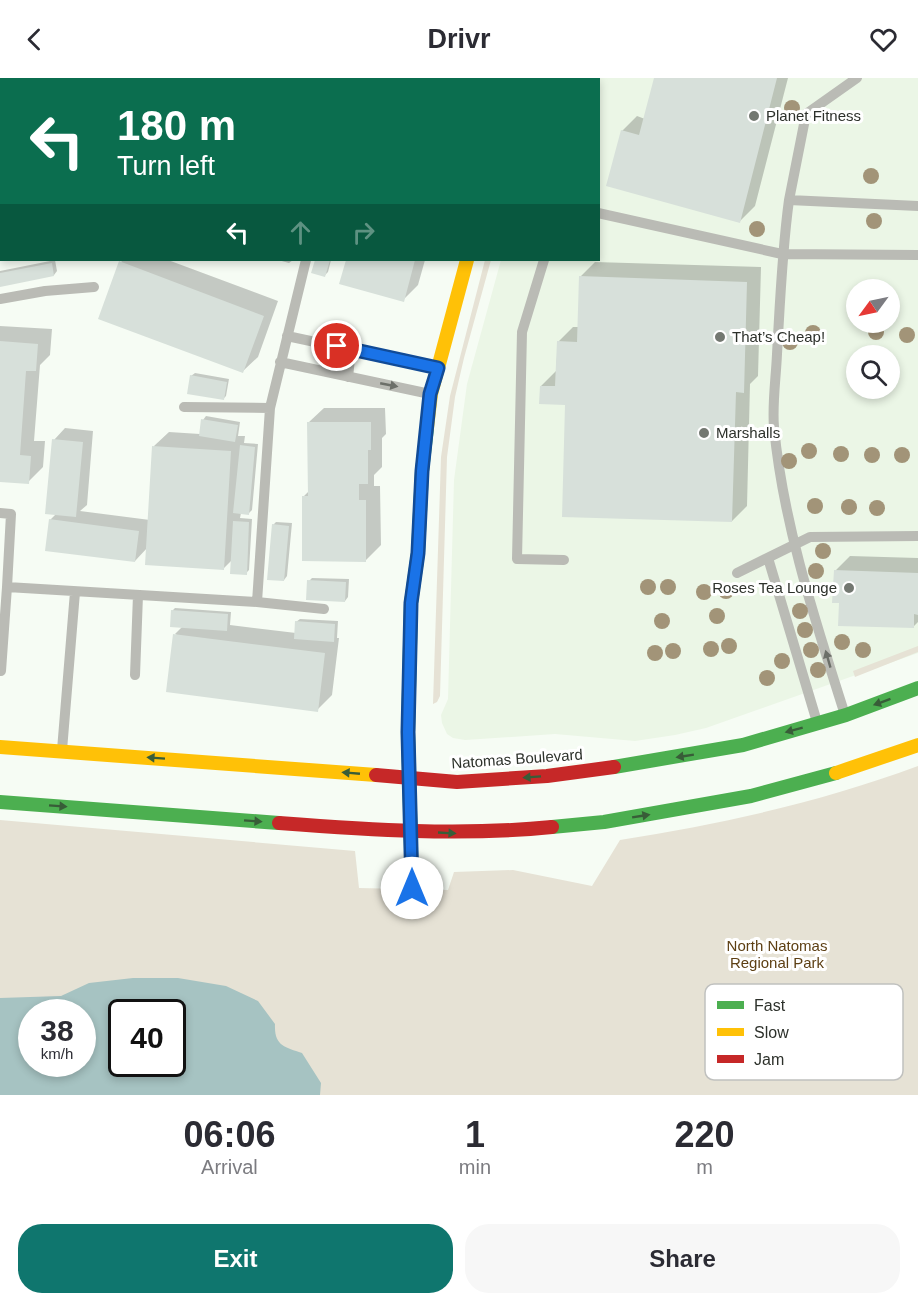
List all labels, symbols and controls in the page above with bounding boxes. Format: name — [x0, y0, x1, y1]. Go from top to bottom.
icon: back — [18, 23, 51, 56]
icon: heart — [867, 23, 900, 56]
text: Drivr — [427, 24, 491, 54]
icon: left — [18, 102, 96, 180]
text: 180 m — [117, 102, 236, 149]
place label: Planet Fitness — [766, 107, 861, 124]
marker: Planet Fitness — [747, 109, 761, 123]
text: Turn left — [117, 151, 215, 181]
icon: left — [221, 216, 254, 249]
icon: ahead — [284, 216, 317, 249]
icon: right — [347, 216, 380, 249]
north arrow — [846, 279, 900, 333]
map controls — [846, 279, 900, 399]
pin — [311, 320, 362, 371]
place label: That’s Cheap! — [732, 328, 825, 345]
icon: arrive — [320, 329, 353, 362]
marker: That’s Cheap! — [713, 330, 727, 344]
button: search — [846, 345, 900, 399]
one-way arrow — [380, 381, 399, 390]
place label: Marshalls — [716, 424, 780, 441]
marker: Marshalls — [697, 426, 711, 440]
place label: Roses Tea Lounge — [712, 579, 837, 596]
marker: Roses Tea Lounge — [842, 581, 856, 595]
one-way arrow — [823, 650, 832, 668]
one-way arrow — [873, 697, 891, 707]
one-way arrow — [785, 725, 803, 735]
street label: Natomas Boulevard — [451, 745, 583, 772]
one-way arrow — [676, 751, 695, 760]
one-way arrow — [147, 753, 166, 763]
one-way arrow — [341, 768, 360, 778]
one-way arrow — [523, 772, 542, 782]
one-way arrow — [49, 801, 68, 811]
one-way arrow — [632, 811, 651, 820]
one-way arrow — [243, 816, 262, 826]
one-way arrow — [438, 828, 457, 837]
position arrow — [380, 856, 444, 920]
park label: North Natomas Regional Park — [727, 937, 827, 971]
legend — [705, 984, 903, 1080]
text: Fast — [754, 997, 786, 1014]
speed limit sign: 40 — [108, 999, 186, 1077]
text: 38 — [40, 1014, 74, 1047]
text: Slow — [754, 1024, 789, 1041]
text: km/h — [41, 1045, 73, 1062]
text: Jam — [754, 1051, 784, 1068]
text: 06:06 — [183, 1114, 275, 1155]
text: 1 — [465, 1114, 485, 1155]
text: 220 — [674, 1114, 735, 1155]
text: Arrival — [201, 1156, 258, 1178]
text: min — [459, 1156, 491, 1178]
text: m — [696, 1156, 713, 1178]
button: Exit — [18, 1224, 453, 1293]
button: Share — [465, 1224, 900, 1293]

